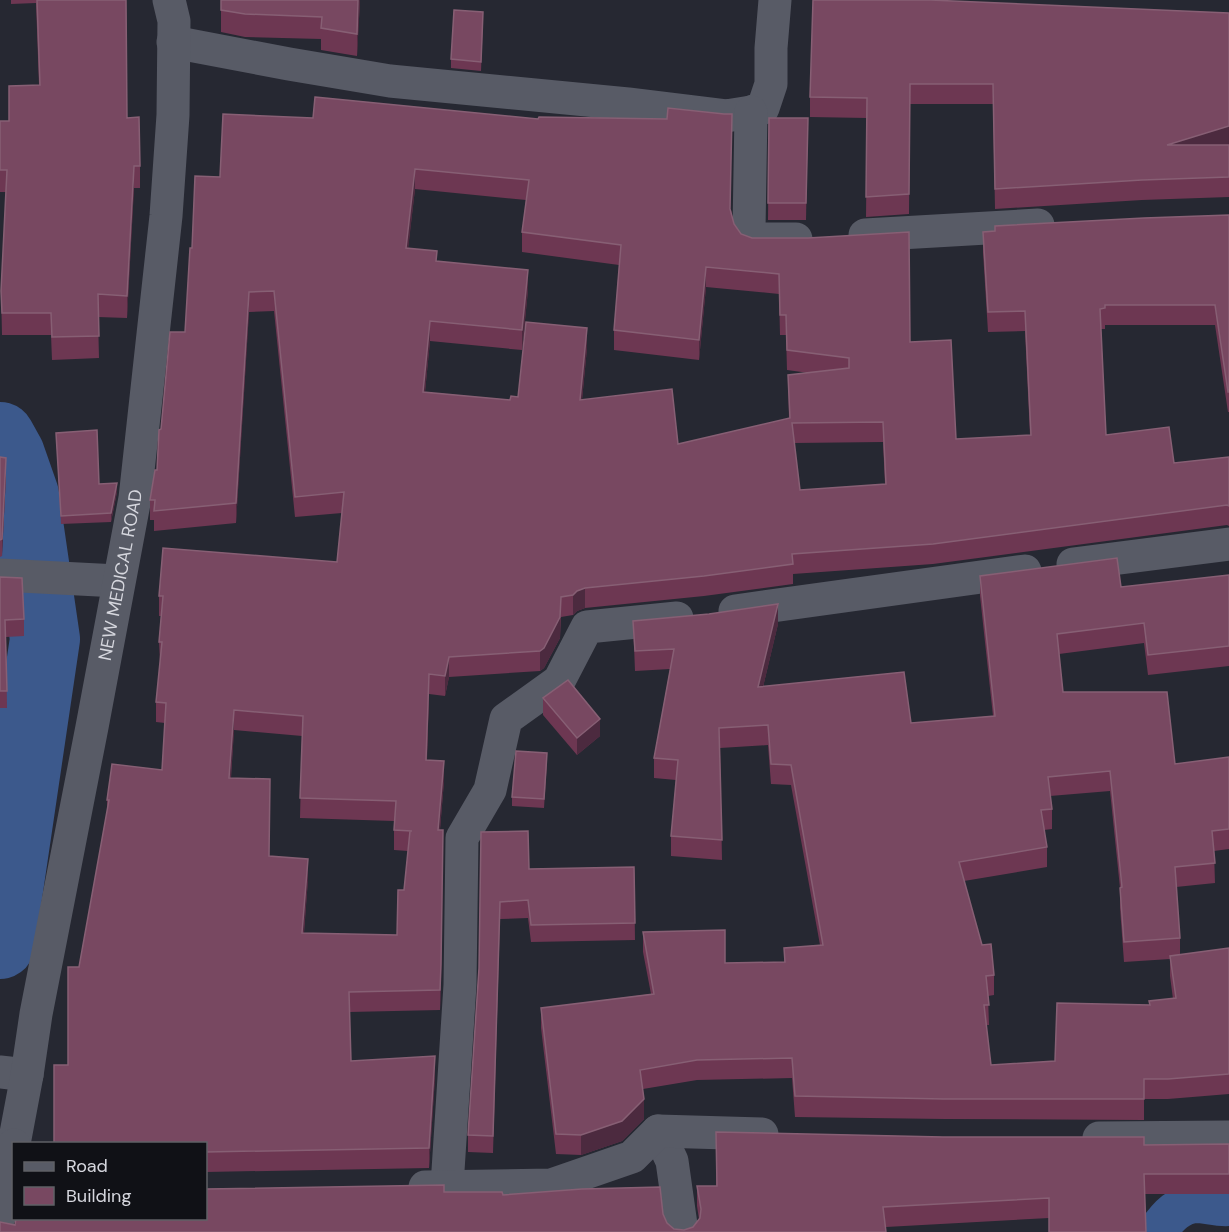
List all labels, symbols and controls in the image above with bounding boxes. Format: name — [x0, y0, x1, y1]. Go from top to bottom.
street label: NEW MEDICAL ROAD — [93, 488, 148, 663]
legend — [12, 1142, 207, 1220]
text: Road — [66, 1154, 108, 1178]
text: Building — [66, 1184, 131, 1208]

